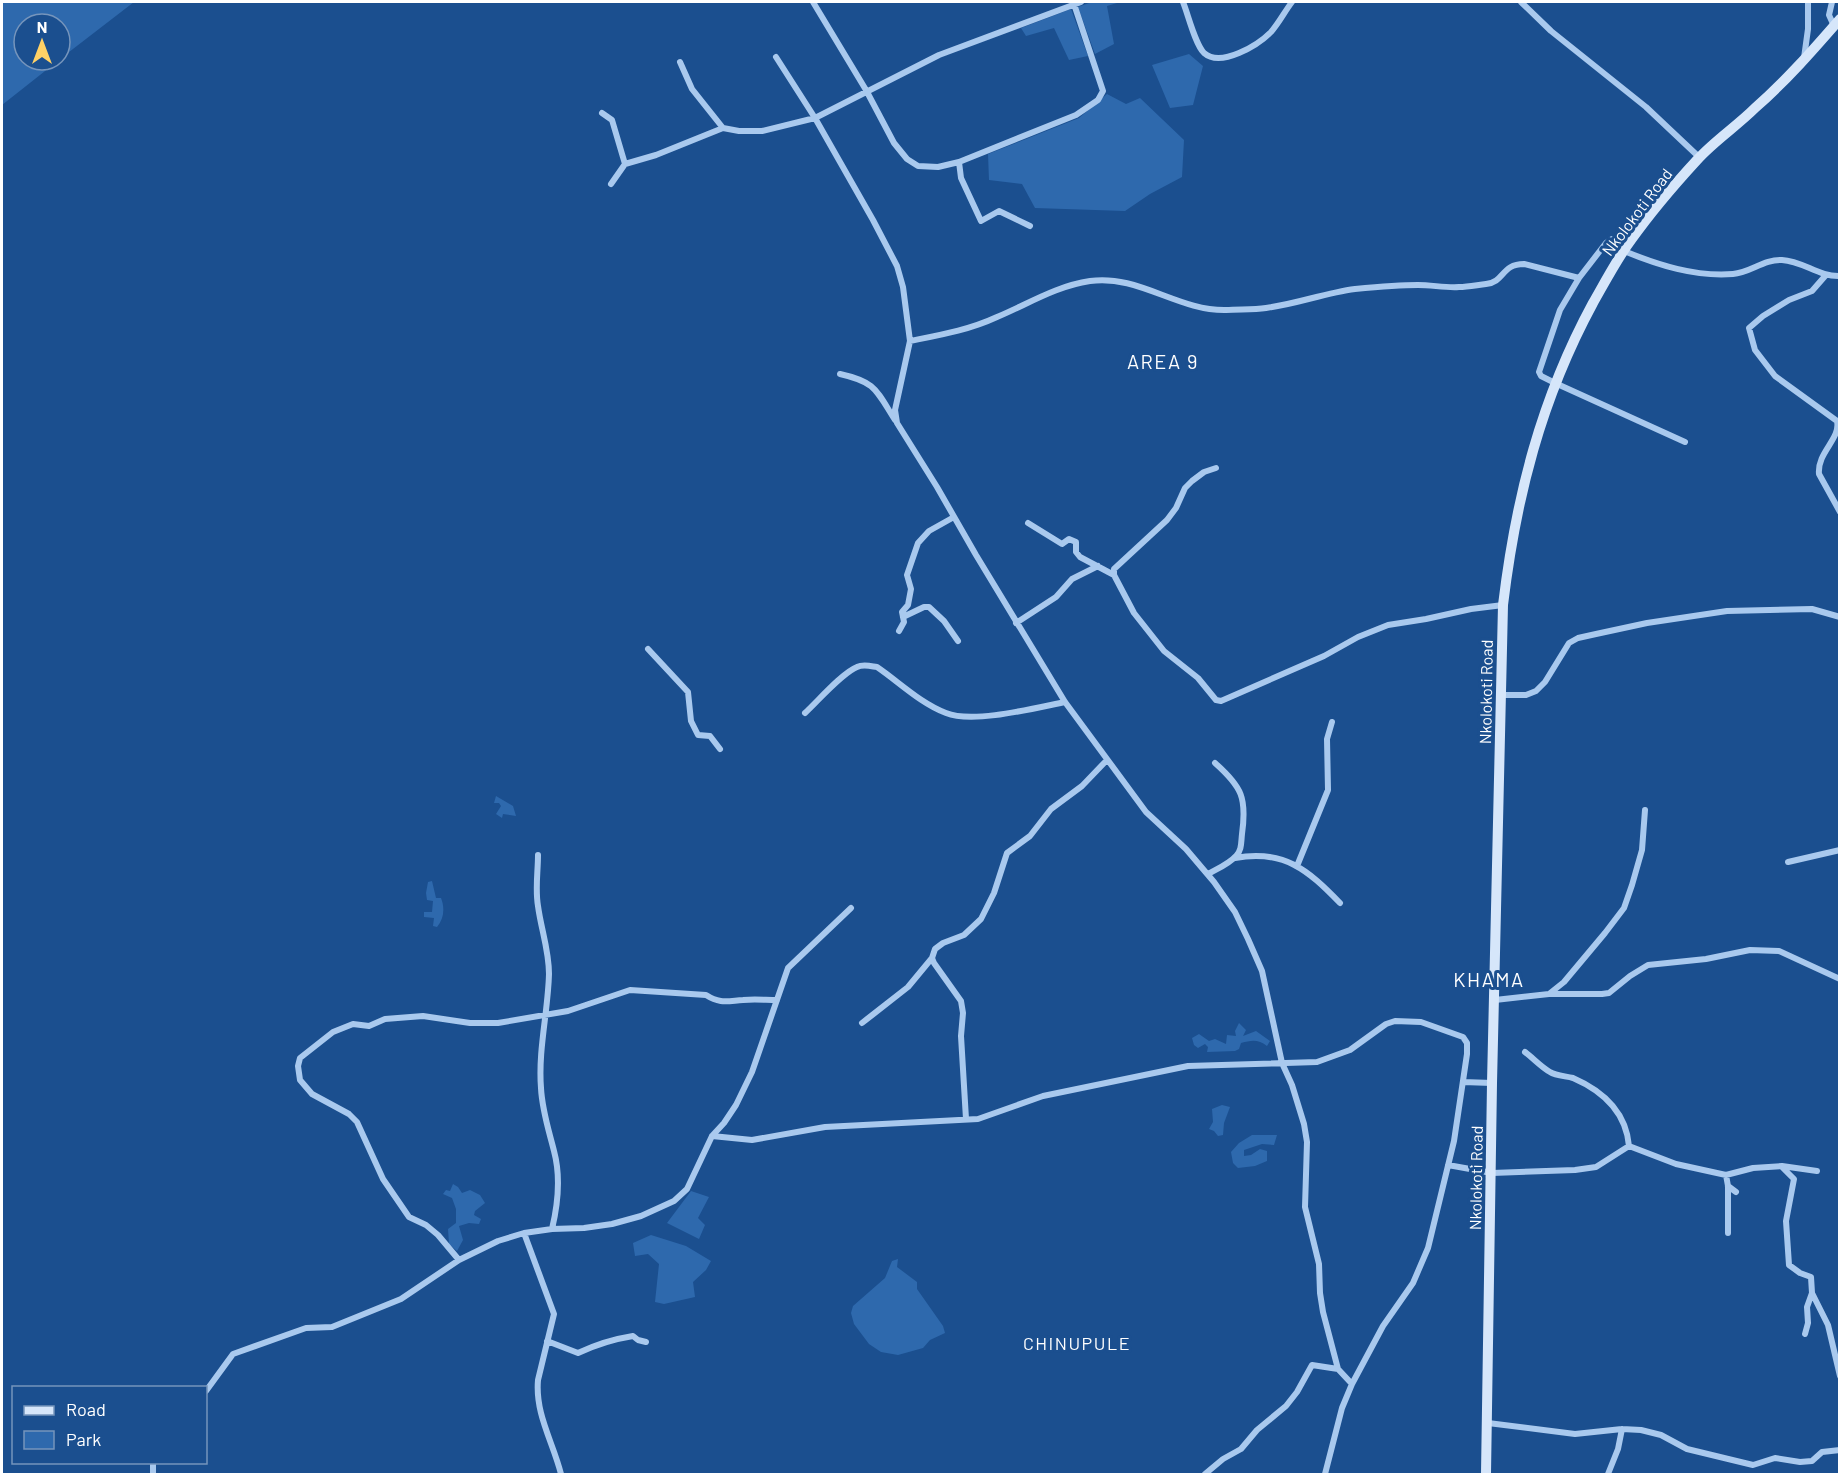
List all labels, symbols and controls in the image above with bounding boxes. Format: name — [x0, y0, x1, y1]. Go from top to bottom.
north arrow — [12, 12, 72, 72]
text: N — [37, 17, 47, 36]
street label: Nkolokoti Road — [1598, 164, 1676, 259]
district label: AREA 9 — [1127, 349, 1199, 373]
street label: Nkolokoti Road — [1475, 640, 1496, 744]
district label: KHAMA — [1453, 967, 1525, 991]
street label: Nkolokoti Road — [1465, 1126, 1486, 1230]
district label: CHINUPULE — [1023, 1332, 1131, 1354]
legend — [12, 1386, 207, 1464]
text: Road — [66, 1398, 106, 1420]
text: Park — [66, 1428, 101, 1450]

